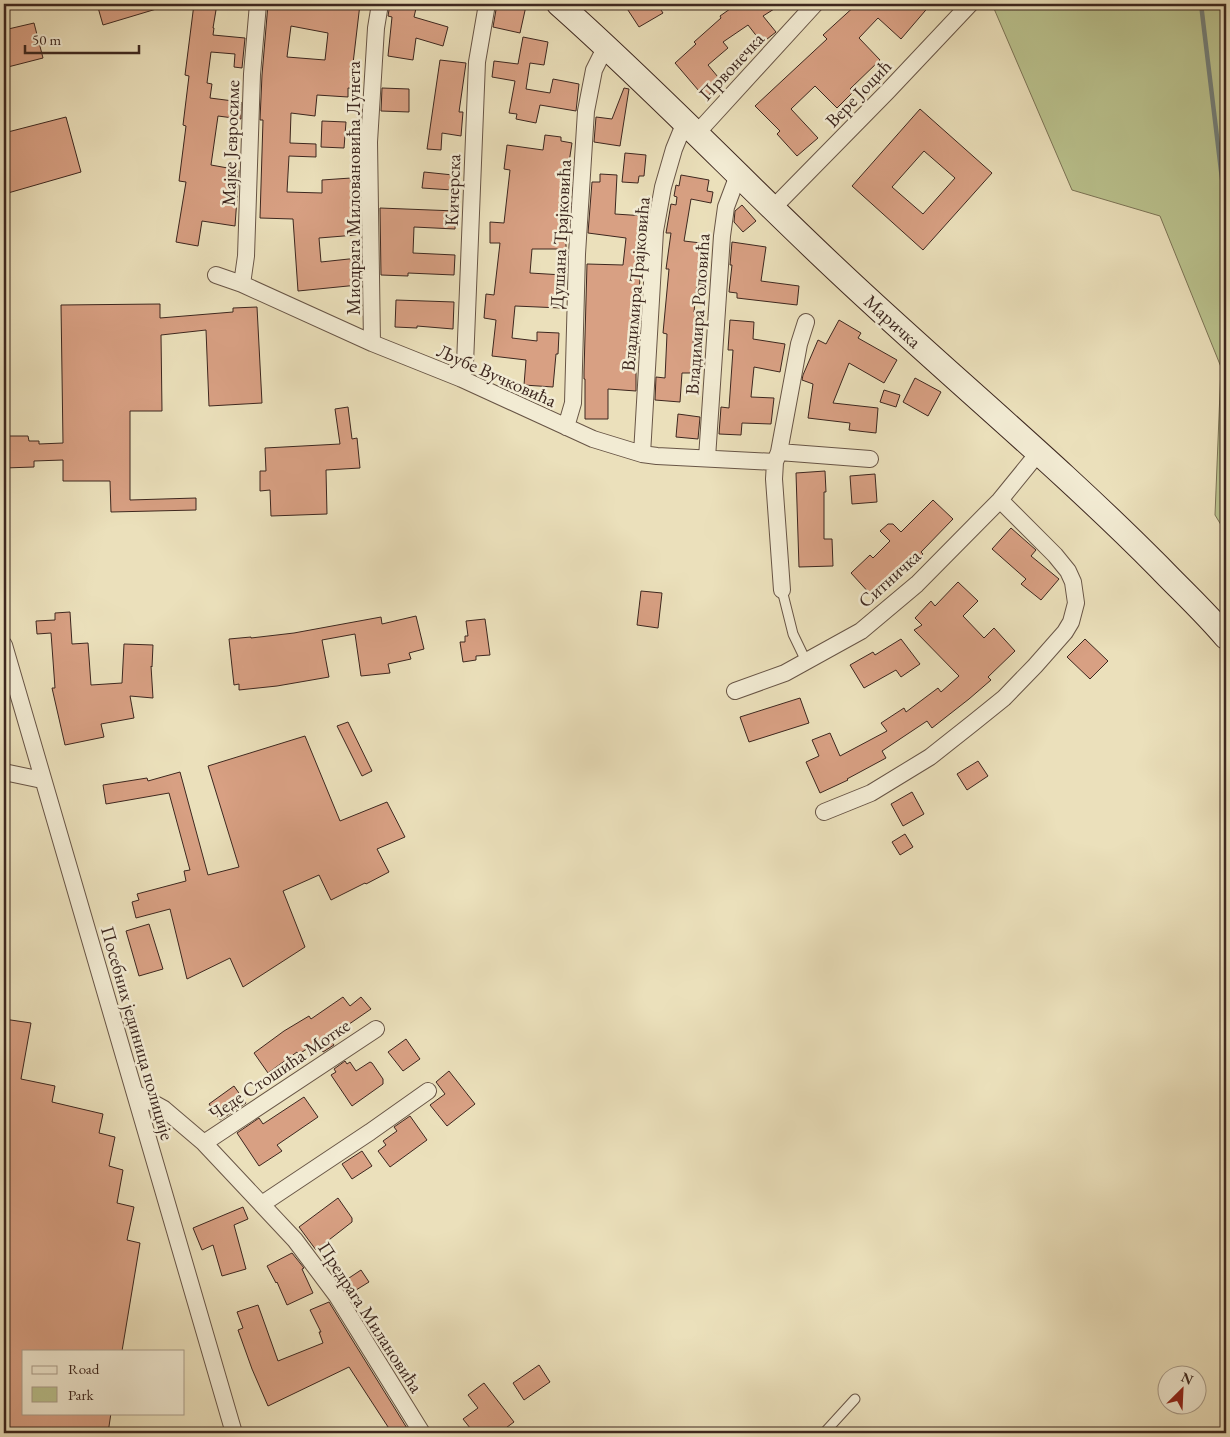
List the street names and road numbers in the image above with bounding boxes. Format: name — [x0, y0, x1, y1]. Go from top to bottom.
street label: Првонечка — [693, 26, 770, 106]
street label: Вере Јоцић — [820, 54, 897, 133]
street label: Миодрага Миловановића Лунета — [341, 60, 366, 315]
street label: Мајке Јевросиме — [216, 79, 245, 207]
street label: Кичерска — [439, 153, 466, 227]
street label: Душана Трајковића — [544, 158, 577, 309]
street label: Владимира Трајковића — [615, 195, 656, 372]
street label: Владимира Роловића — [679, 232, 716, 396]
street label: Маричка — [859, 289, 927, 354]
street label: Љубе Вучковића — [433, 338, 561, 413]
street label: Ситничка — [853, 543, 926, 613]
street label: Посебних јединица полиције — [95, 923, 180, 1143]
street label: Чеде Стошића Мотке — [204, 1013, 355, 1126]
street label: Предрага Милановића — [312, 1237, 429, 1398]

